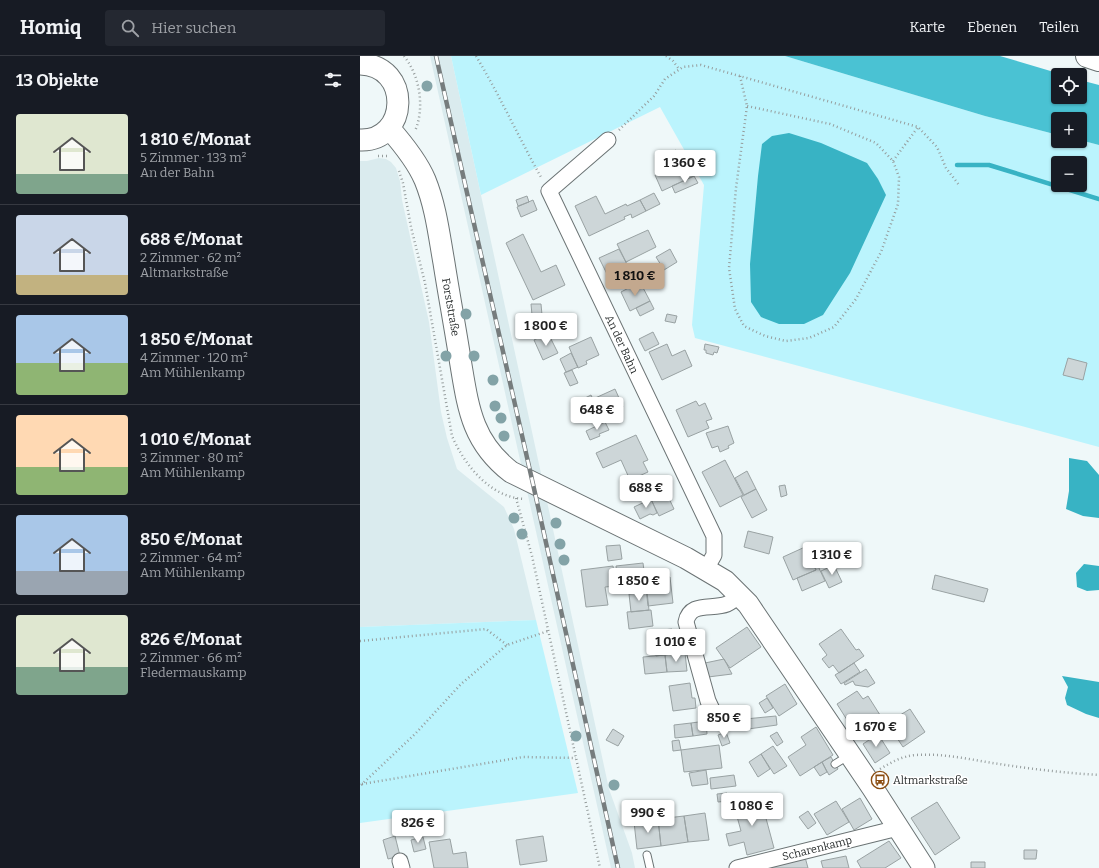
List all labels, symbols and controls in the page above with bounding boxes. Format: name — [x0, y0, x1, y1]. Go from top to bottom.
search box — [105, 10, 385, 46]
text: Homiq — [20, 16, 81, 39]
icon: search — [119, 17, 141, 39]
text: Hier suchen — [151, 19, 236, 37]
text: Karte — [910, 19, 945, 36]
text: Ebenen — [967, 19, 1017, 36]
text: Teilen — [1039, 19, 1079, 36]
map controls — [1051, 68, 1087, 192]
button: locate — [1051, 68, 1087, 104]
icon: filters — [322, 69, 344, 91]
text: 13 Objekte — [16, 70, 99, 91]
button: + — [1051, 112, 1087, 148]
text: 1 810 €/Monat — [140, 129, 251, 150]
icon: home — [48, 130, 96, 178]
text: 5 Zimmer · 133 m² — [140, 150, 246, 165]
pin: 1 360 € — [648, 150, 722, 184]
text: 1 360 € — [664, 155, 706, 170]
button: − — [1051, 156, 1087, 192]
text: An der Bahn — [140, 165, 214, 180]
text: 688 €/Monat — [140, 229, 243, 250]
icon: home — [48, 231, 96, 279]
text: 2 Zimmer · 62 m² — [140, 250, 241, 265]
pin: 1 810 € — [598, 263, 672, 297]
text: Altmarkstraße — [140, 265, 228, 280]
text: 1 810 € — [614, 268, 656, 283]
street label: Forststraße — [439, 277, 462, 337]
pin: 1 800 € — [509, 313, 583, 347]
street label: An der Bahn — [602, 313, 641, 376]
text: 1 800 € — [524, 318, 568, 333]
text: 1 850 €/Monat — [140, 329, 253, 350]
icon: home — [48, 331, 96, 379]
text: 4 Zimmer · 120 m² — [140, 350, 248, 365]
text: Am Mühlenkamp — [140, 365, 245, 380]
pin: 648 € — [569, 397, 625, 431]
text: 648 € — [580, 402, 614, 417]
text: 1 010 €/Monat — [140, 429, 251, 450]
icon: home — [48, 431, 96, 479]
text: 3 Zimmer · 80 m² — [140, 450, 243, 465]
text: Am Mühlenkamp — [140, 465, 245, 480]
pin: 688 € — [618, 475, 674, 509]
text: 688 € — [629, 480, 663, 495]
text: 850 €/Monat — [140, 529, 242, 550]
icon: home — [48, 531, 96, 579]
pin: 1 310 € — [795, 542, 869, 576]
text: 1 310 € — [812, 547, 852, 562]
text: 2 Zimmer · 64 m² — [140, 550, 242, 565]
text: Am Mühlenkamp — [140, 565, 245, 580]
pin: 1 850 € — [602, 568, 676, 602]
text: 1 850 € — [618, 573, 660, 588]
text: 826 €/Monat — [140, 629, 242, 650]
pin: 1 010 € — [639, 629, 713, 663]
icon: home — [48, 631, 96, 679]
text: 1 010 € — [655, 634, 697, 649]
text: 2 Zimmer · 66 m² — [140, 650, 242, 665]
text: Fledermauskamp — [140, 665, 246, 680]
pin: 850 € — [696, 705, 752, 739]
text: 850 € — [707, 710, 741, 725]
pin: 1 670 € — [839, 714, 913, 748]
text: 1 670 € — [855, 719, 897, 734]
bus stop icon: Altmarkstraße — [870, 770, 890, 790]
place label: Altmarkstraße — [893, 774, 968, 787]
pin: 1 080 € — [715, 793, 789, 827]
text: 1 080 € — [730, 798, 774, 813]
pin: 990 € — [620, 800, 676, 834]
text: 990 € — [631, 805, 666, 820]
pin: 826 € — [390, 810, 446, 844]
text: 826 € — [401, 815, 435, 830]
street label: Scharenkamp — [781, 833, 854, 863]

